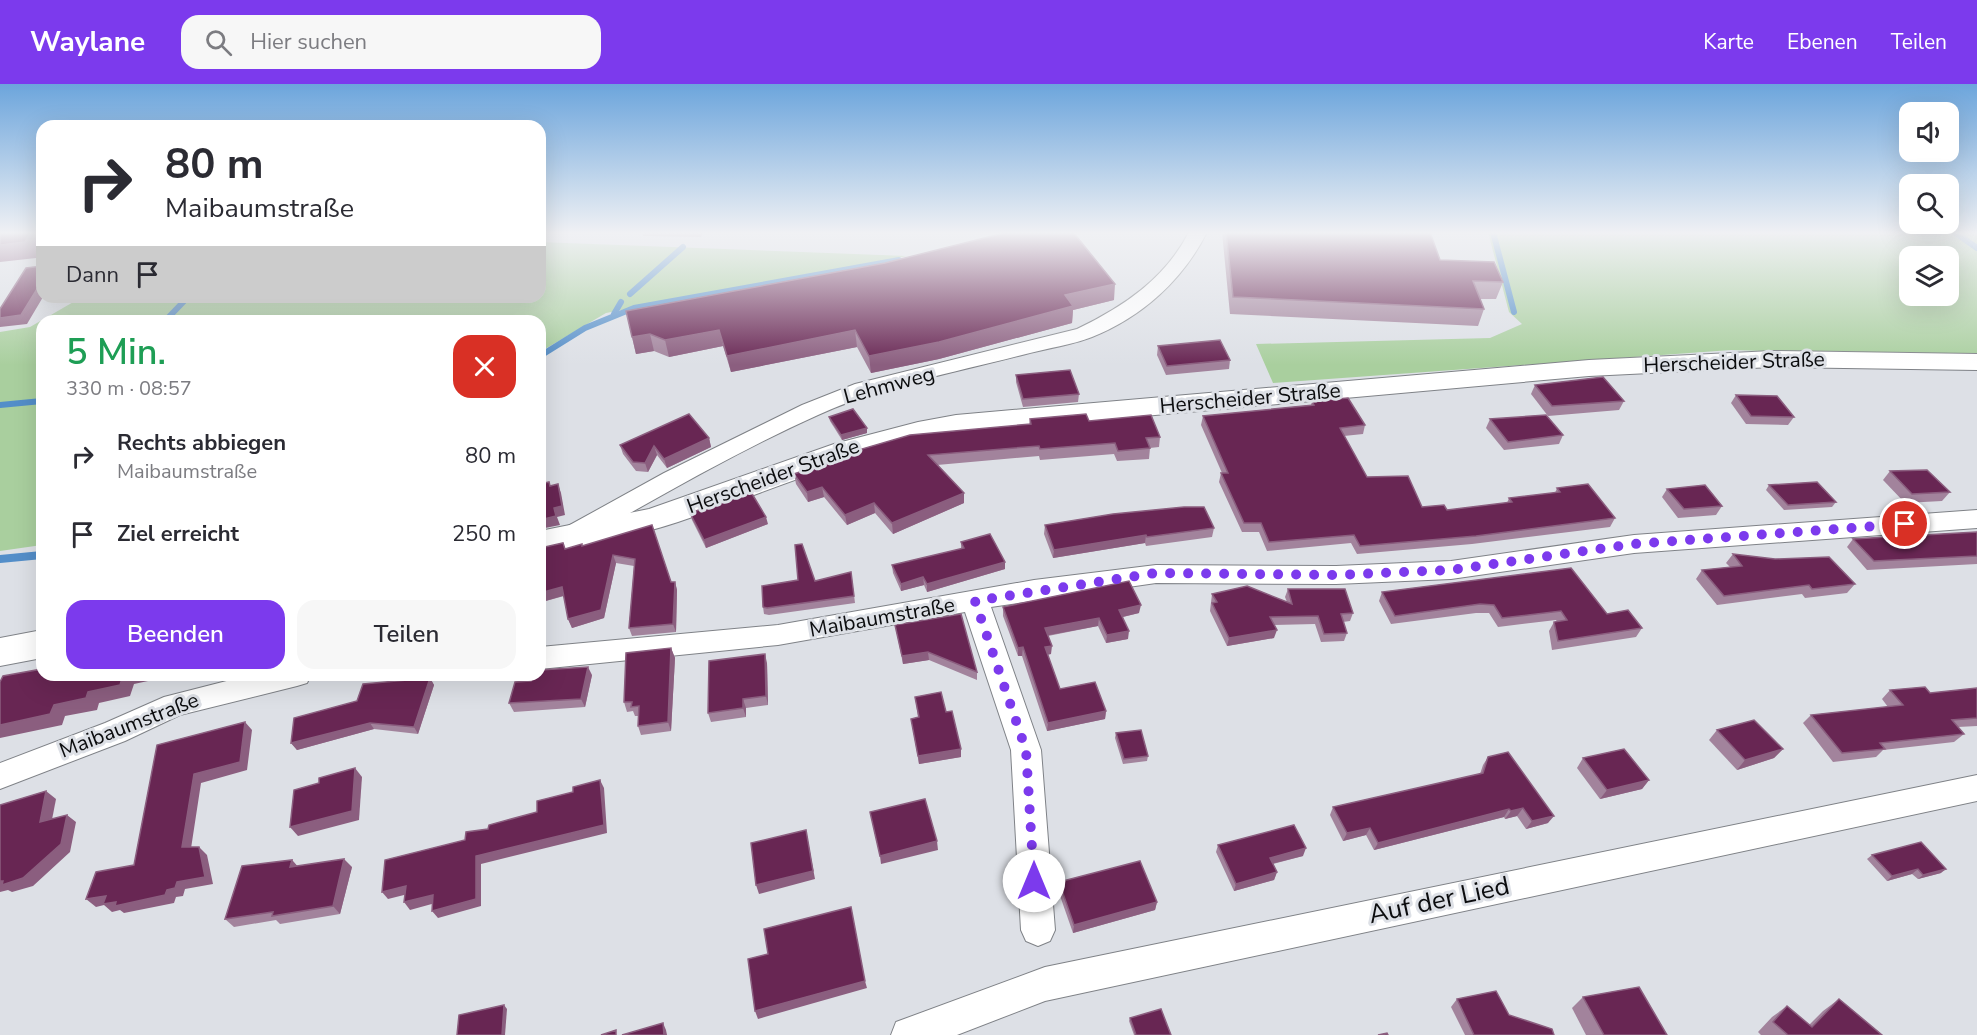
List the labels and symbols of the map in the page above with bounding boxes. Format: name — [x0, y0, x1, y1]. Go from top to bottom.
street label: Herscheider Straße — [1643, 345, 1825, 379]
street label: Lehmweg — [840, 359, 938, 411]
street label: Herscheider Straße — [1158, 376, 1342, 420]
street label: Herscheider Straße — [683, 432, 863, 520]
pin — [1879, 498, 1930, 549]
street label: Maibaumstraße — [807, 590, 957, 644]
street label: Maibaumstraße — [55, 686, 203, 764]
position arrow — [1002, 849, 1066, 913]
street label: Auf der Lied — [1365, 868, 1513, 932]

